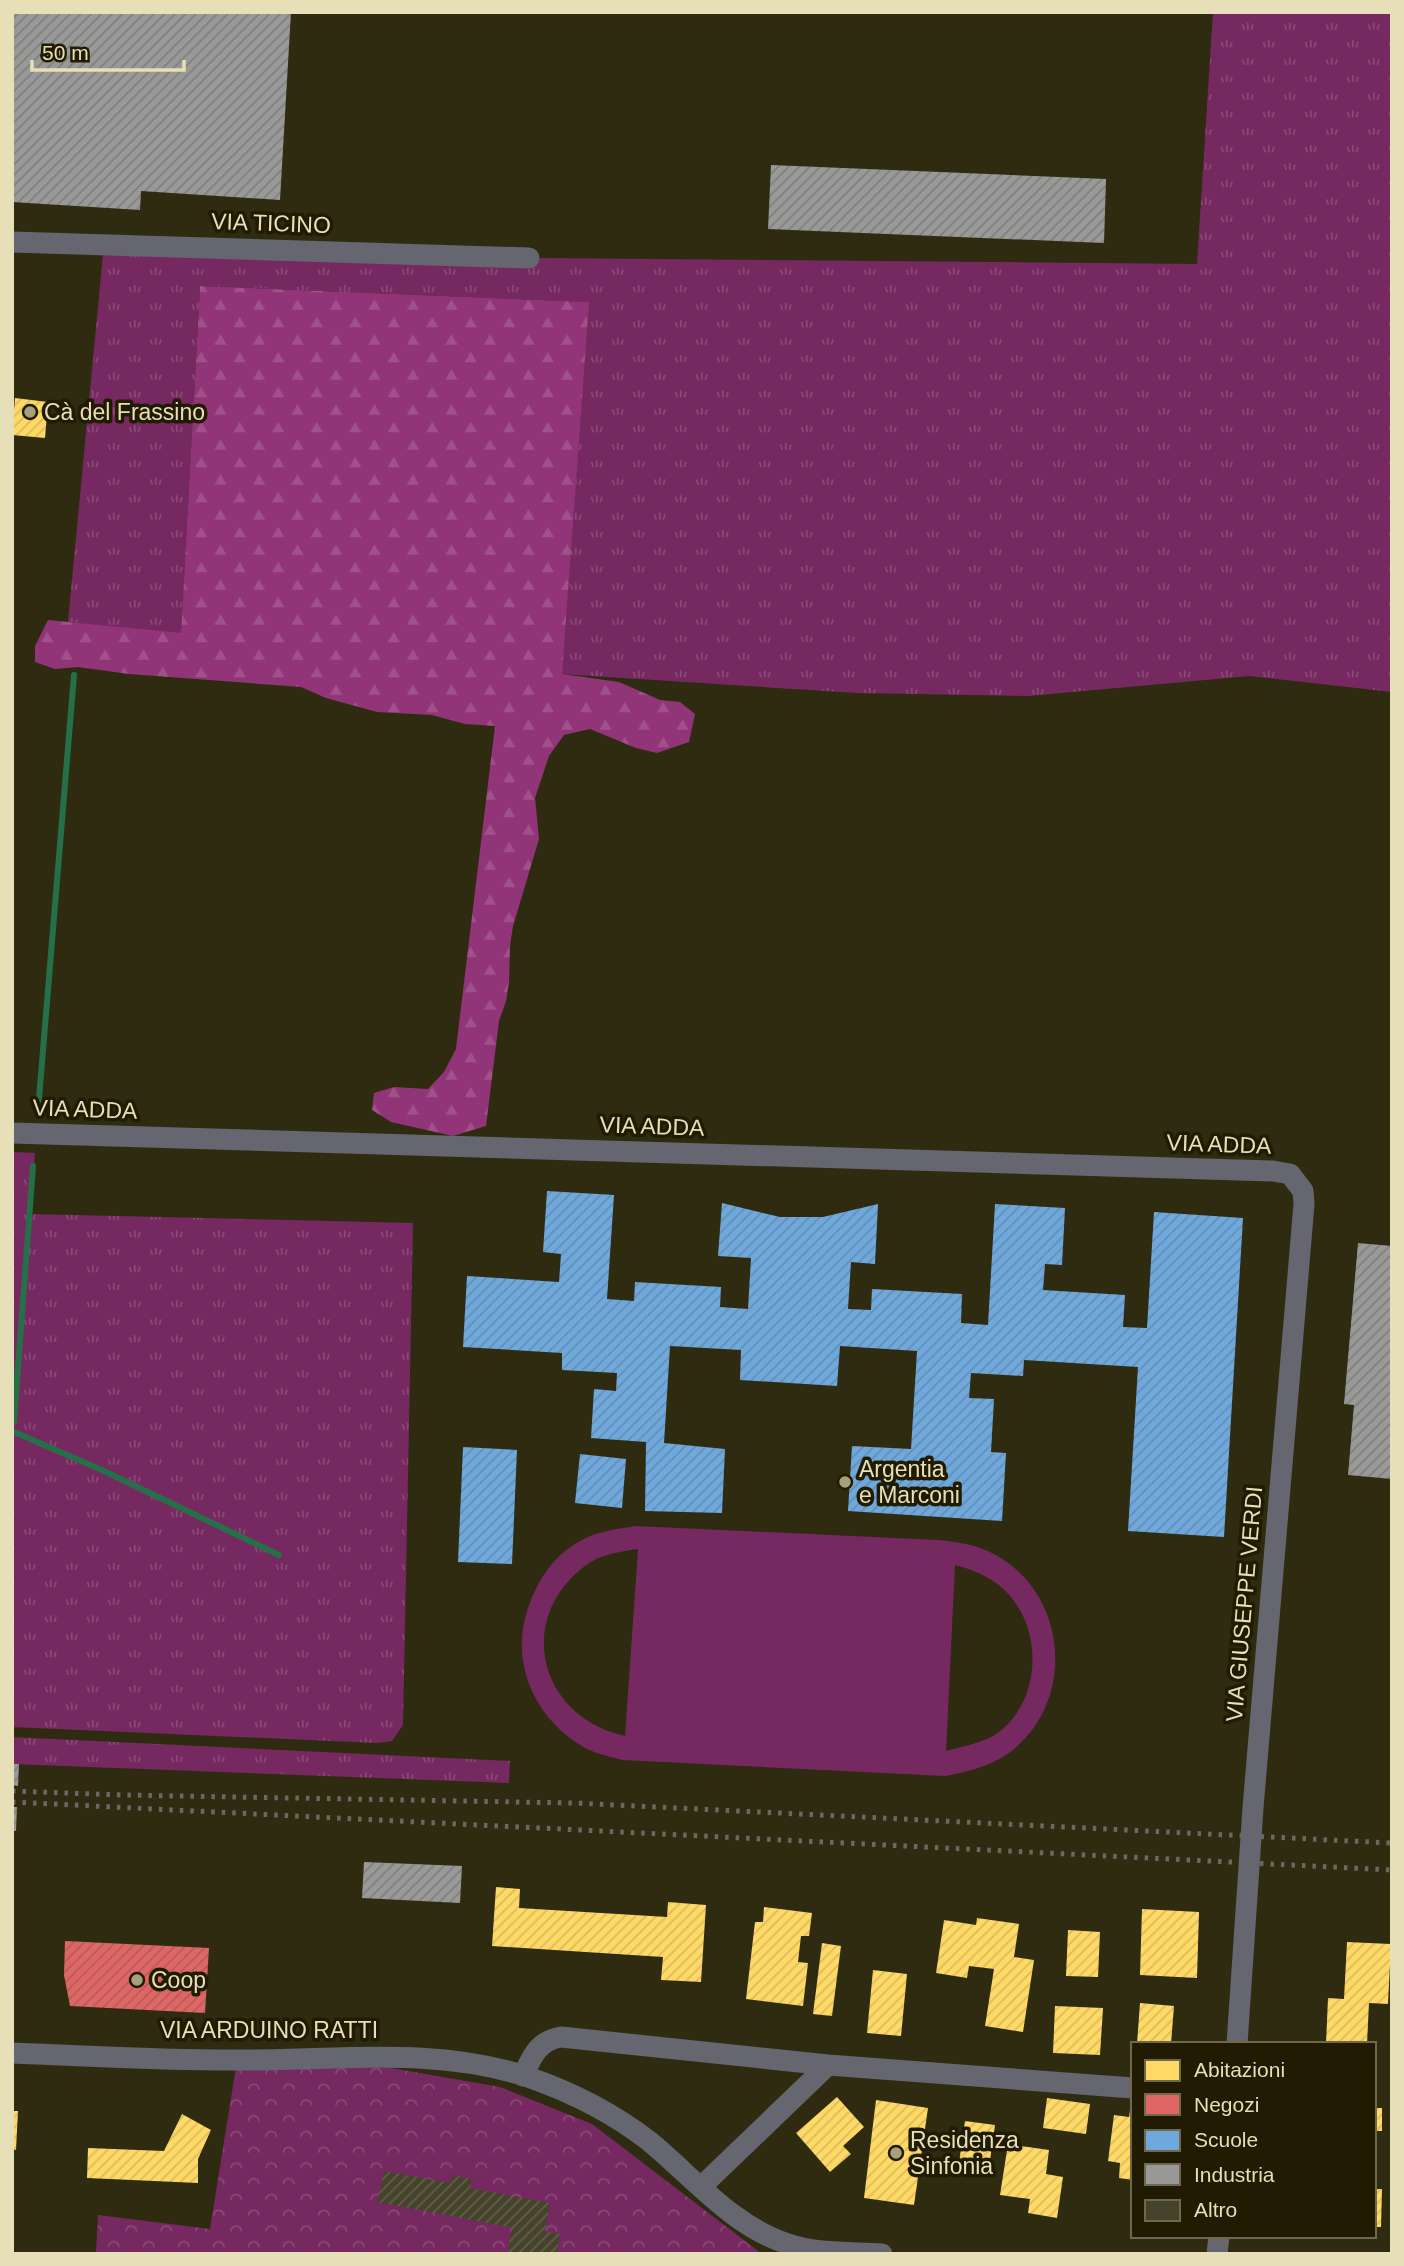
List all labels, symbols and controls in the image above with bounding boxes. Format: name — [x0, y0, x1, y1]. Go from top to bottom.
scale bar — [32, 28, 184, 72]
text: 50 m — [42, 41, 89, 64]
street label: VIA TICINO — [211, 208, 331, 238]
place label: Cà del Frassino — [44, 399, 205, 425]
marker: Cà del Frassino — [22, 404, 38, 420]
street label: VIA ADDA — [32, 1094, 138, 1124]
street label: VIA ADDA — [599, 1111, 705, 1141]
street label: VIA ADDA — [1166, 1129, 1272, 1159]
place label: Argentia e Marconi — [859, 1456, 960, 1508]
marker: Argentia e Marconi — [837, 1474, 853, 1490]
street label: VIA GIUSEPPE VERDI — [1221, 1485, 1267, 1723]
place label: Coop — [151, 1967, 206, 1993]
marker: Coop — [129, 1972, 145, 1988]
street label: VIA ARDUINO RATTI — [160, 2017, 378, 2043]
legend — [1131, 2042, 1376, 2238]
text: Abitazioni — [1194, 2058, 1285, 2081]
text: Negozi — [1194, 2093, 1259, 2116]
place label: Residenza Sinfonia — [910, 2127, 1019, 2179]
text: Scuole — [1194, 2128, 1258, 2151]
marker: Residenza Sinfonia — [888, 2145, 904, 2161]
text: Industria — [1194, 2163, 1275, 2186]
text: Altro — [1194, 2198, 1237, 2221]

